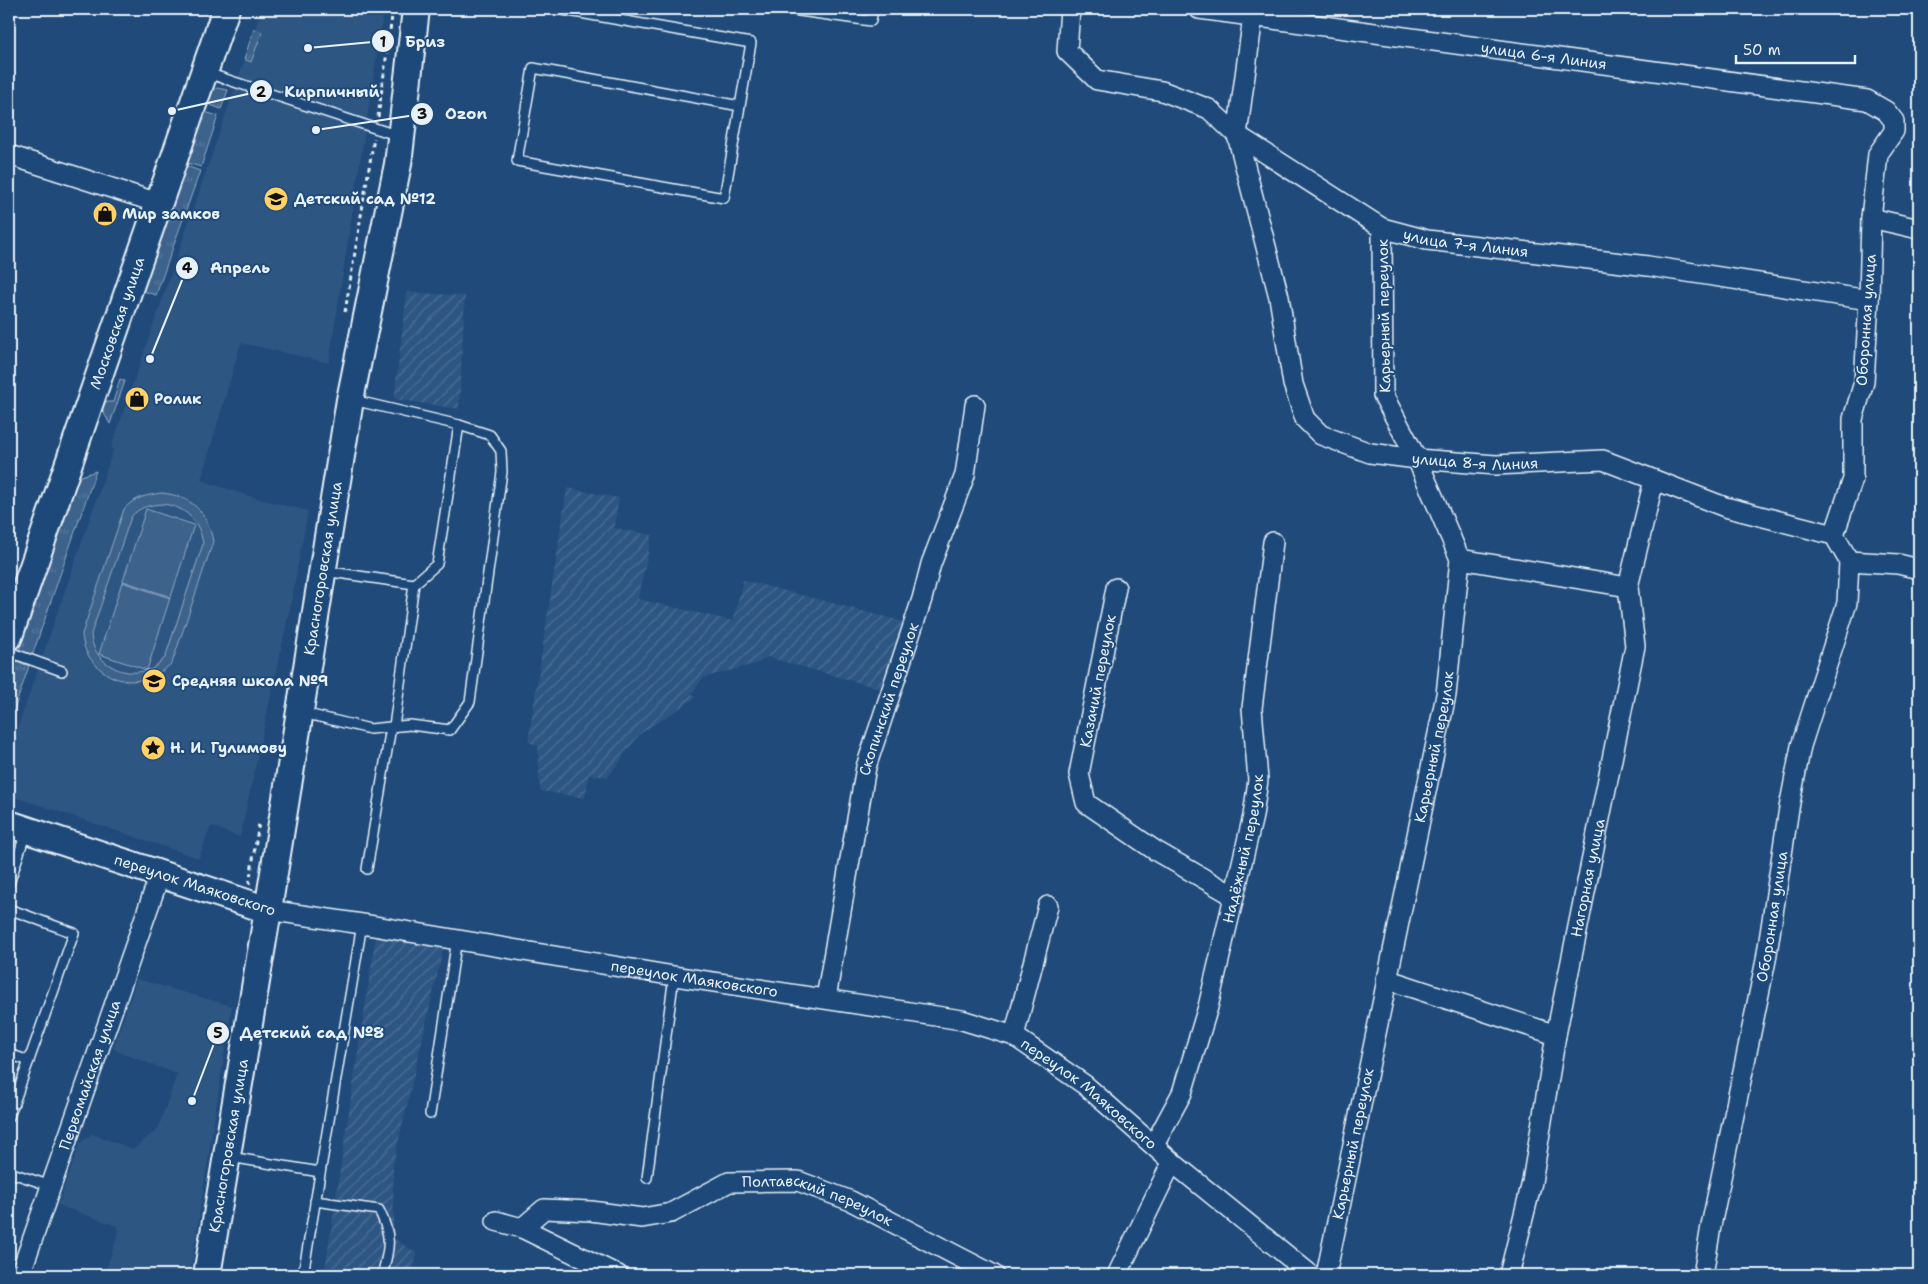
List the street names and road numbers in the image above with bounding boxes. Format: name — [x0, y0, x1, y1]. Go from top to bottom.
street label: улица 6-я Линия — [1480, 38, 1608, 74]
street label: улица 7-я Линия — [1401, 224, 1530, 262]
street label: Карьерный переулок — [1373, 239, 1395, 393]
street label: Оборонная улица — [1851, 253, 1881, 387]
street label: Московская улица — [85, 254, 150, 392]
street label: улица 8-я Линия — [1411, 448, 1539, 475]
street label: Красногоровская улица — [299, 479, 347, 657]
street label: Казачий переулок — [1075, 613, 1121, 749]
street label: Скопинский переулок — [855, 620, 923, 777]
street label: Карьерный переулок — [1410, 670, 1458, 825]
street label: Надёжный переулок — [1218, 774, 1268, 925]
street label: Нагорная улица — [1566, 816, 1610, 939]
street label: переулок Маяковского — [112, 849, 278, 921]
street label: Оборонная улица — [1752, 849, 1792, 984]
street label: переулок Маяковского — [609, 956, 779, 1002]
street label: Первомайская улица — [54, 997, 126, 1153]
street label: переулок Маяковского — [1017, 1034, 1161, 1154]
street label: Красногоровская улица — [204, 1057, 253, 1234]
street label: Карьерный переулок — [1328, 1066, 1379, 1221]
street label: Полтавский переулок — [742, 1171, 896, 1231]

